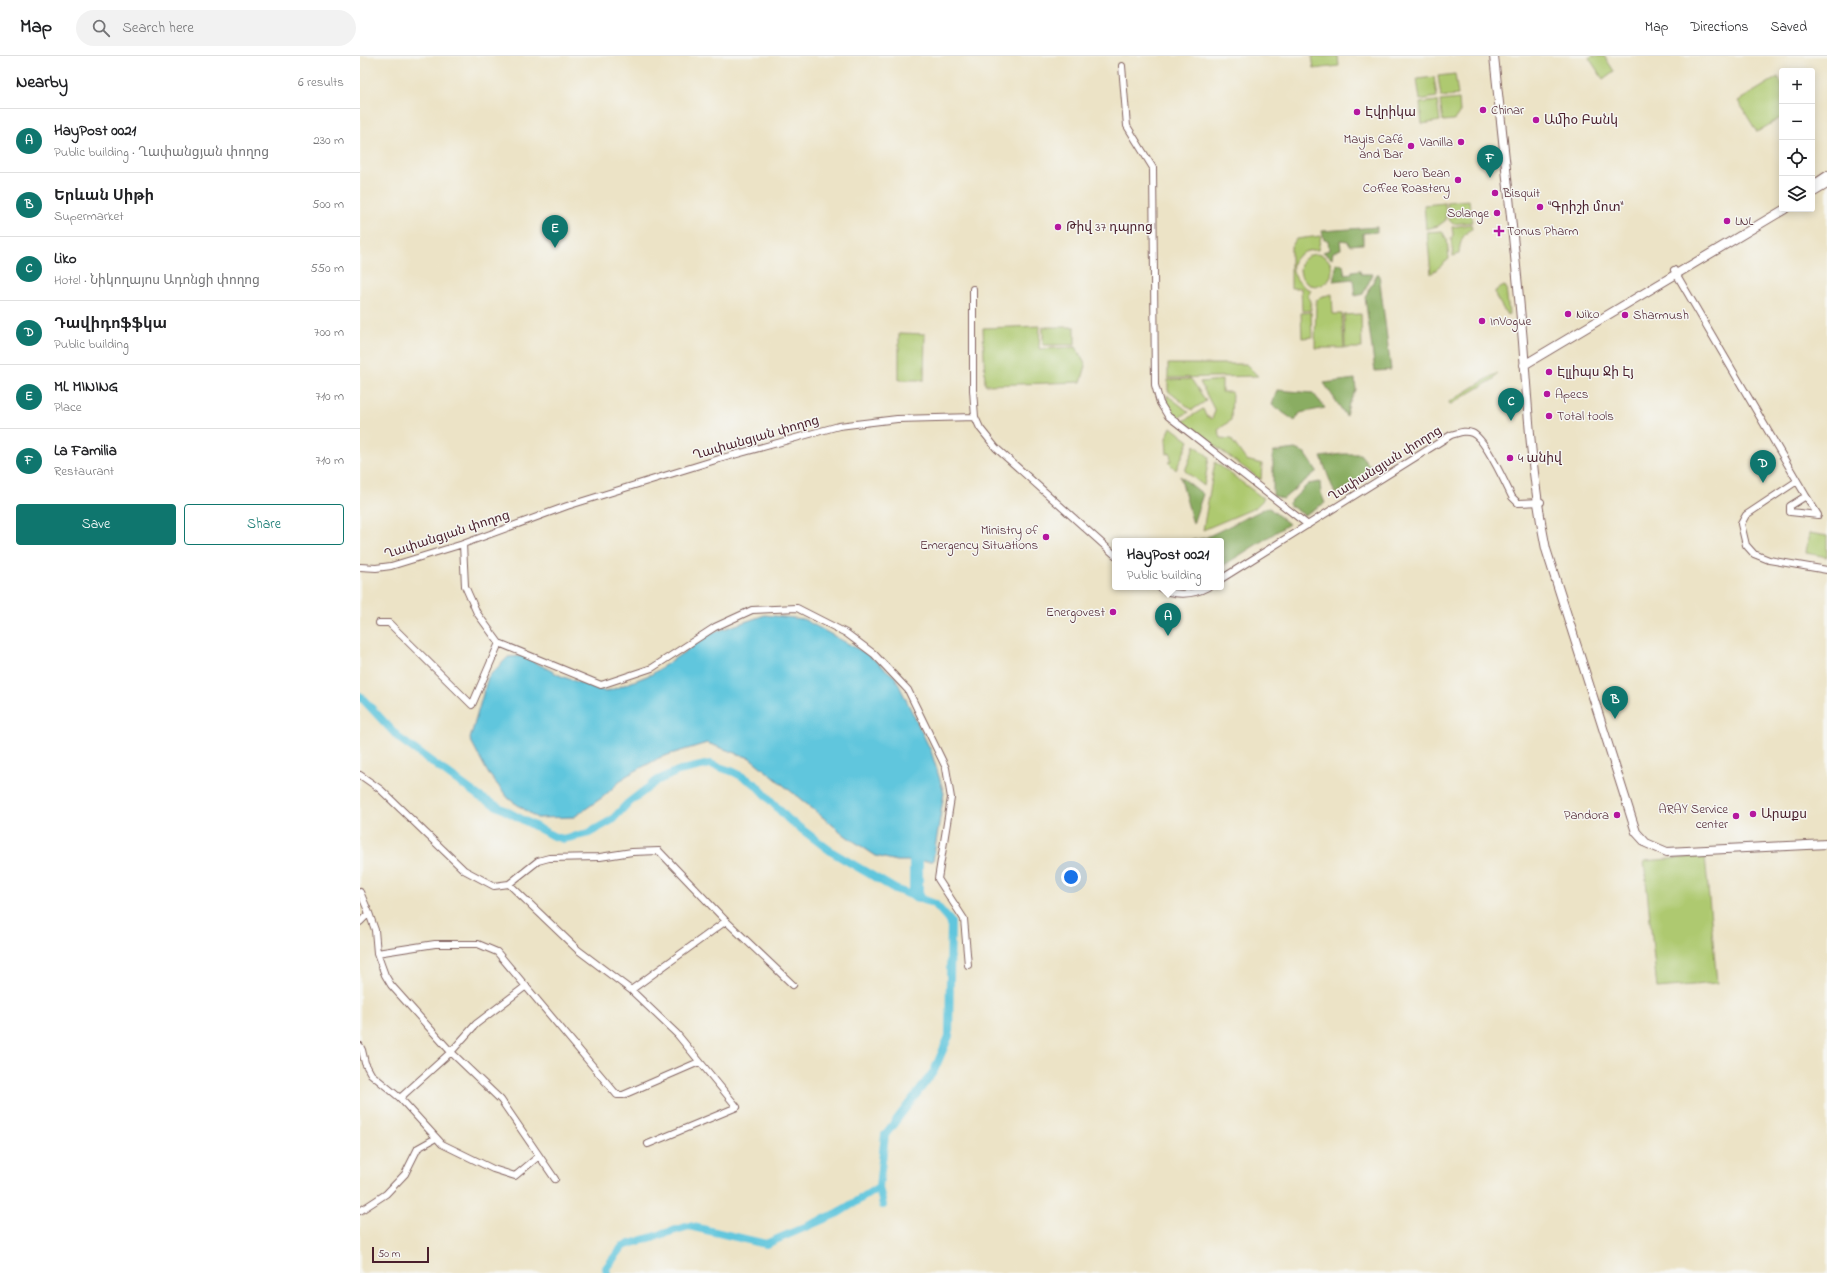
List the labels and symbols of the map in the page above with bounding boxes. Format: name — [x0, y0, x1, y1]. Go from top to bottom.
place label: Chinar — [1491, 101, 1525, 120]
place label: Էվրիկա — [1365, 103, 1416, 122]
marker: Chinar — [1478, 105, 1488, 115]
marker: Էվրիկա — [1352, 107, 1362, 117]
place label: Ամիօ Բանկ — [1544, 111, 1618, 130]
marker: Ամիօ Բանկ — [1531, 115, 1541, 125]
place label: Mayis Café and Bar — [1343, 130, 1404, 164]
place label: Vanilla — [1419, 133, 1453, 152]
marker: Vanilla — [1456, 137, 1466, 147]
marker: Mayis Café and Bar — [1406, 141, 1416, 151]
pin: F — [1477, 145, 1503, 178]
place label: Nero Bean Coffee Roastery — [1363, 164, 1450, 199]
marker: Nero Bean Coffee Roastery — [1453, 175, 1463, 185]
place label: Bisquit — [1502, 184, 1541, 203]
marker: Bisquit — [1490, 188, 1500, 198]
place label: "Գրիշի մոտ" — [1548, 198, 1624, 217]
marker: "Գրիշի մոտ" — [1535, 202, 1545, 212]
place label: Solange — [1447, 204, 1489, 224]
marker: Solange — [1492, 208, 1502, 218]
place label: LNL — [1735, 212, 1754, 231]
pin: E — [542, 215, 568, 248]
marker: LNL — [1722, 216, 1732, 226]
place label: Թիվ 37 դպրոց — [1066, 218, 1153, 237]
marker: Թիվ 37 դպրոց — [1053, 222, 1063, 232]
place label: Tonus Pharm — [1507, 222, 1578, 241]
marker: Tonus Pharm — [1494, 226, 1504, 236]
place label: Niko — [1576, 305, 1600, 324]
place label: Sharmush — [1633, 306, 1689, 325]
marker: Niko — [1563, 309, 1573, 319]
marker: Sharmush — [1620, 310, 1630, 320]
place label: InVogue — [1490, 312, 1532, 332]
marker: InVogue — [1477, 316, 1487, 326]
place label: Էլլիպս Ջի Էյ — [1557, 363, 1634, 382]
marker: Էլլիպս Ջի Էյ — [1544, 367, 1554, 377]
place label: Apecs — [1555, 385, 1589, 404]
pin: C — [1498, 388, 1524, 421]
marker: Apecs — [1542, 389, 1552, 399]
place label: Total tools — [1557, 407, 1614, 426]
street label: Ղափանցյան փողոց — [690, 411, 822, 465]
marker: Total tools — [1544, 411, 1554, 421]
street label: Ղափանցյան փողոց — [1324, 421, 1446, 507]
place label: 4 անիվ — [1518, 449, 1562, 468]
pin: D — [1750, 450, 1776, 483]
marker: 4 անիվ — [1505, 453, 1515, 463]
street label: Ղափանցյան փողոց — [382, 506, 512, 564]
place label: Ministry of Emergency Situations — [920, 521, 1039, 556]
marker: Ministry of Emergency Situations — [1041, 532, 1051, 542]
place label: Energovest — [1046, 603, 1106, 623]
pin: A — [1155, 603, 1181, 636]
marker: Energovest — [1108, 607, 1118, 617]
pin: B — [1602, 686, 1628, 719]
place label: ARAY Service center — [1658, 800, 1729, 834]
place label: Արաքս — [1761, 805, 1807, 824]
place label: Pandora — [1564, 806, 1609, 825]
marker: Արաքս — [1748, 809, 1758, 819]
marker: Pandora — [1612, 810, 1622, 820]
marker: ARAY Service center — [1731, 811, 1741, 821]
your location — [1061, 867, 1081, 887]
scale bar — [372, 1245, 429, 1264]

